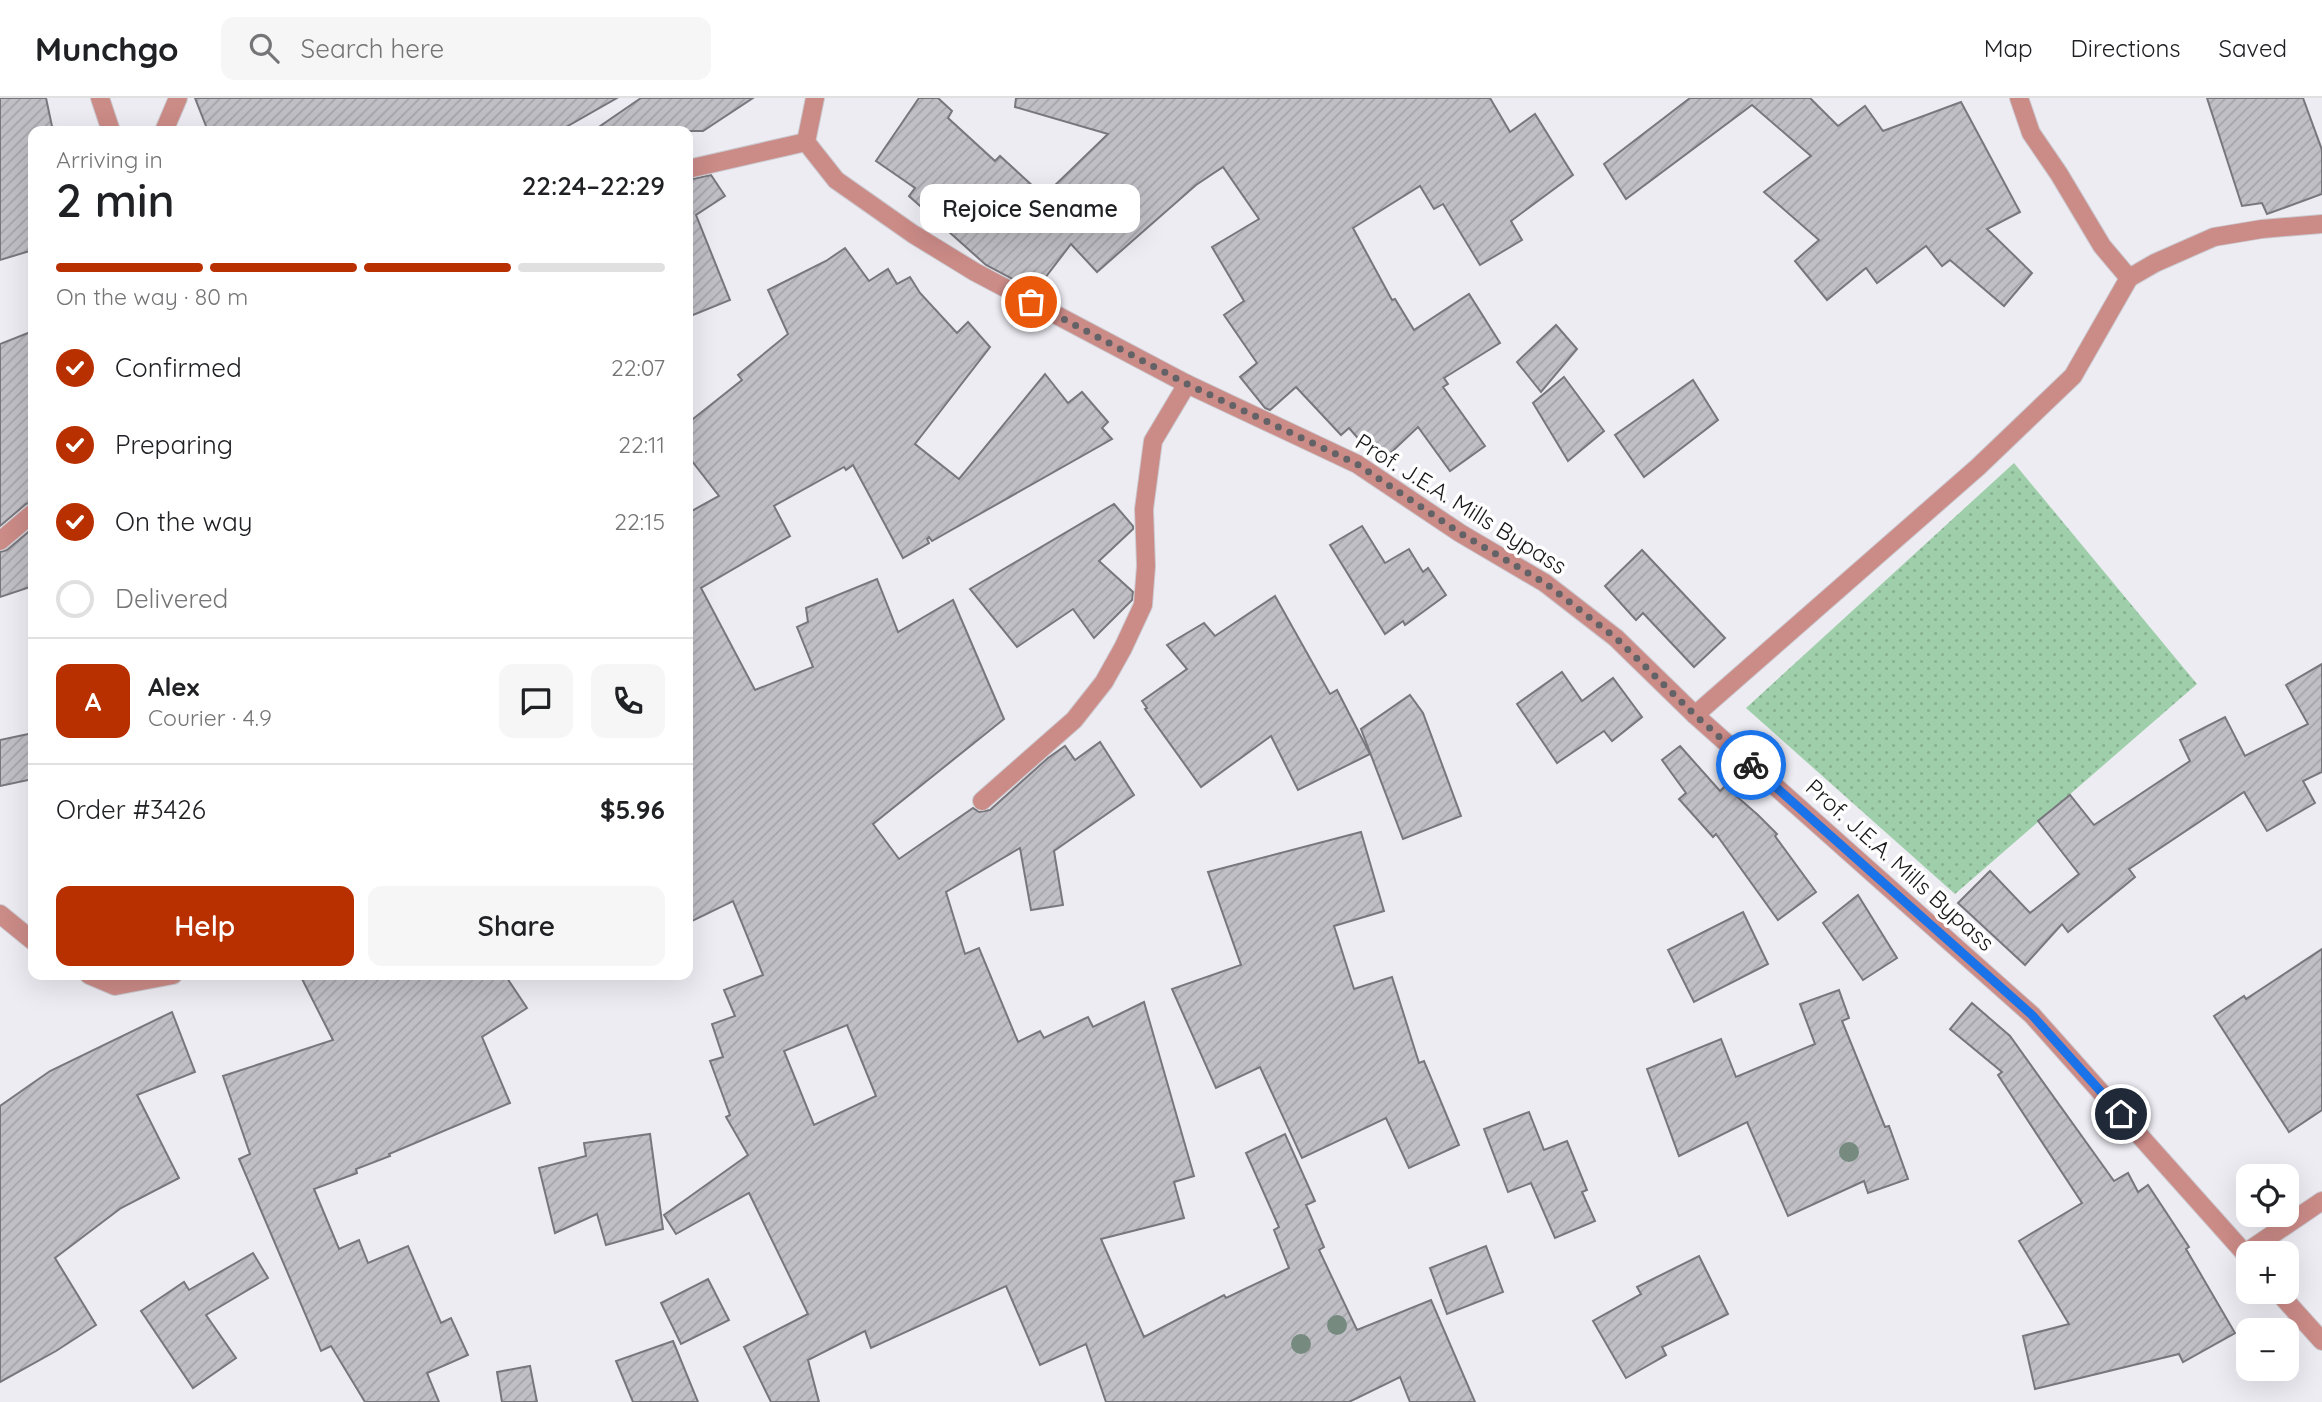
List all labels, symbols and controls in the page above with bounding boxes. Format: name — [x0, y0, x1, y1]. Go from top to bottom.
search box — [221, 17, 711, 80]
text: Munchgo — [35, 28, 179, 69]
icon: search — [245, 29, 283, 67]
text: Search here — [301, 32, 444, 65]
text: Map — [1984, 33, 2033, 63]
text: Directions — [2071, 33, 2181, 63]
text: Saved — [2219, 33, 2287, 63]
text: Arriving in — [56, 145, 163, 174]
text: 22:24–22:29 — [522, 169, 665, 202]
text: 2 min — [56, 171, 175, 229]
callout: Rejoice Sename — [921, 183, 1141, 232]
text: Rejoice Sename — [942, 194, 1118, 223]
pin — [1001, 272, 1061, 332]
text: On the way · 80 m — [56, 282, 248, 311]
icon: bag — [1012, 283, 1050, 321]
icon: check — [56, 349, 94, 387]
text: Confirmed — [115, 351, 242, 384]
text: 22:07 — [611, 353, 665, 382]
icon: check — [56, 426, 94, 464]
street label: Prof. J.E.A. Mills Bypass — [1350, 427, 1572, 580]
text: Preparing — [115, 428, 233, 461]
text: 22:11 — [618, 430, 665, 459]
icon: check — [56, 503, 94, 541]
text: On the way — [115, 505, 253, 538]
text: 22:15 — [614, 507, 665, 536]
text: Delivered — [115, 582, 228, 615]
button: chat — [499, 664, 573, 738]
button: phone — [591, 664, 665, 738]
text: Alex — [148, 670, 199, 703]
text: A — [85, 685, 101, 718]
text: Courier · 4.9 — [148, 703, 272, 732]
courier — [1716, 730, 1786, 800]
icon: bike — [1732, 746, 1770, 784]
street label: Prof. J.E.A. Mills Bypass — [1800, 772, 2001, 957]
text: Order #3426 — [56, 793, 206, 826]
text: $5.96 — [600, 793, 665, 826]
button: Help — [56, 886, 354, 966]
button: Share — [368, 886, 665, 966]
pin — [2091, 1084, 2151, 1144]
icon: home — [2102, 1095, 2140, 1133]
map controls — [2236, 1164, 2299, 1381]
button: locate — [2236, 1164, 2299, 1227]
button: + — [2236, 1241, 2299, 1304]
button: − — [2236, 1318, 2299, 1381]

